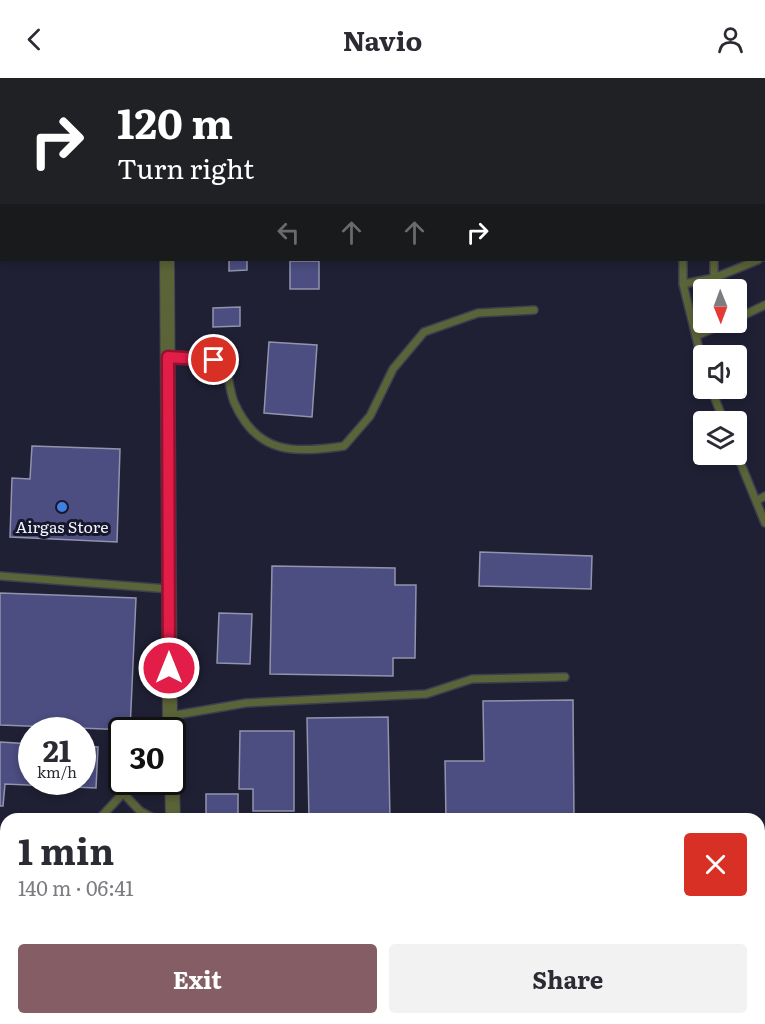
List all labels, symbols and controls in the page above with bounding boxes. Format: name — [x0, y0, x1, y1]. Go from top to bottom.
text: Navio — [343, 19, 422, 59]
icon: back — [18, 23, 51, 56]
icon: person — [714, 23, 747, 56]
text: 120 m — [117, 90, 233, 152]
icon: right — [18, 102, 96, 180]
text: Turn right — [117, 147, 254, 187]
icon: left — [272, 216, 305, 249]
icon: ahead — [335, 216, 368, 249]
icon: ahead — [398, 216, 431, 249]
icon: right — [461, 216, 494, 249]
north arrow — [693, 279, 747, 333]
map controls — [693, 279, 747, 465]
pin — [188, 334, 239, 385]
icon: arrive — [197, 343, 230, 376]
button: sound — [693, 345, 747, 399]
button: layers — [693, 411, 747, 465]
marker: Airgas Store — [55, 500, 69, 514]
place label: Airgas Store — [15, 514, 109, 538]
position arrow — [137, 636, 201, 700]
speed limit sign: 30 — [108, 717, 186, 795]
text: 21 — [43, 727, 71, 771]
text: km/h — [37, 760, 77, 783]
text: 1 min — [18, 823, 114, 876]
button: close — [684, 833, 747, 896]
text: 140 m · 06:41 — [18, 872, 134, 902]
button: Exit — [18, 944, 377, 1013]
button: Share — [389, 944, 747, 1013]

